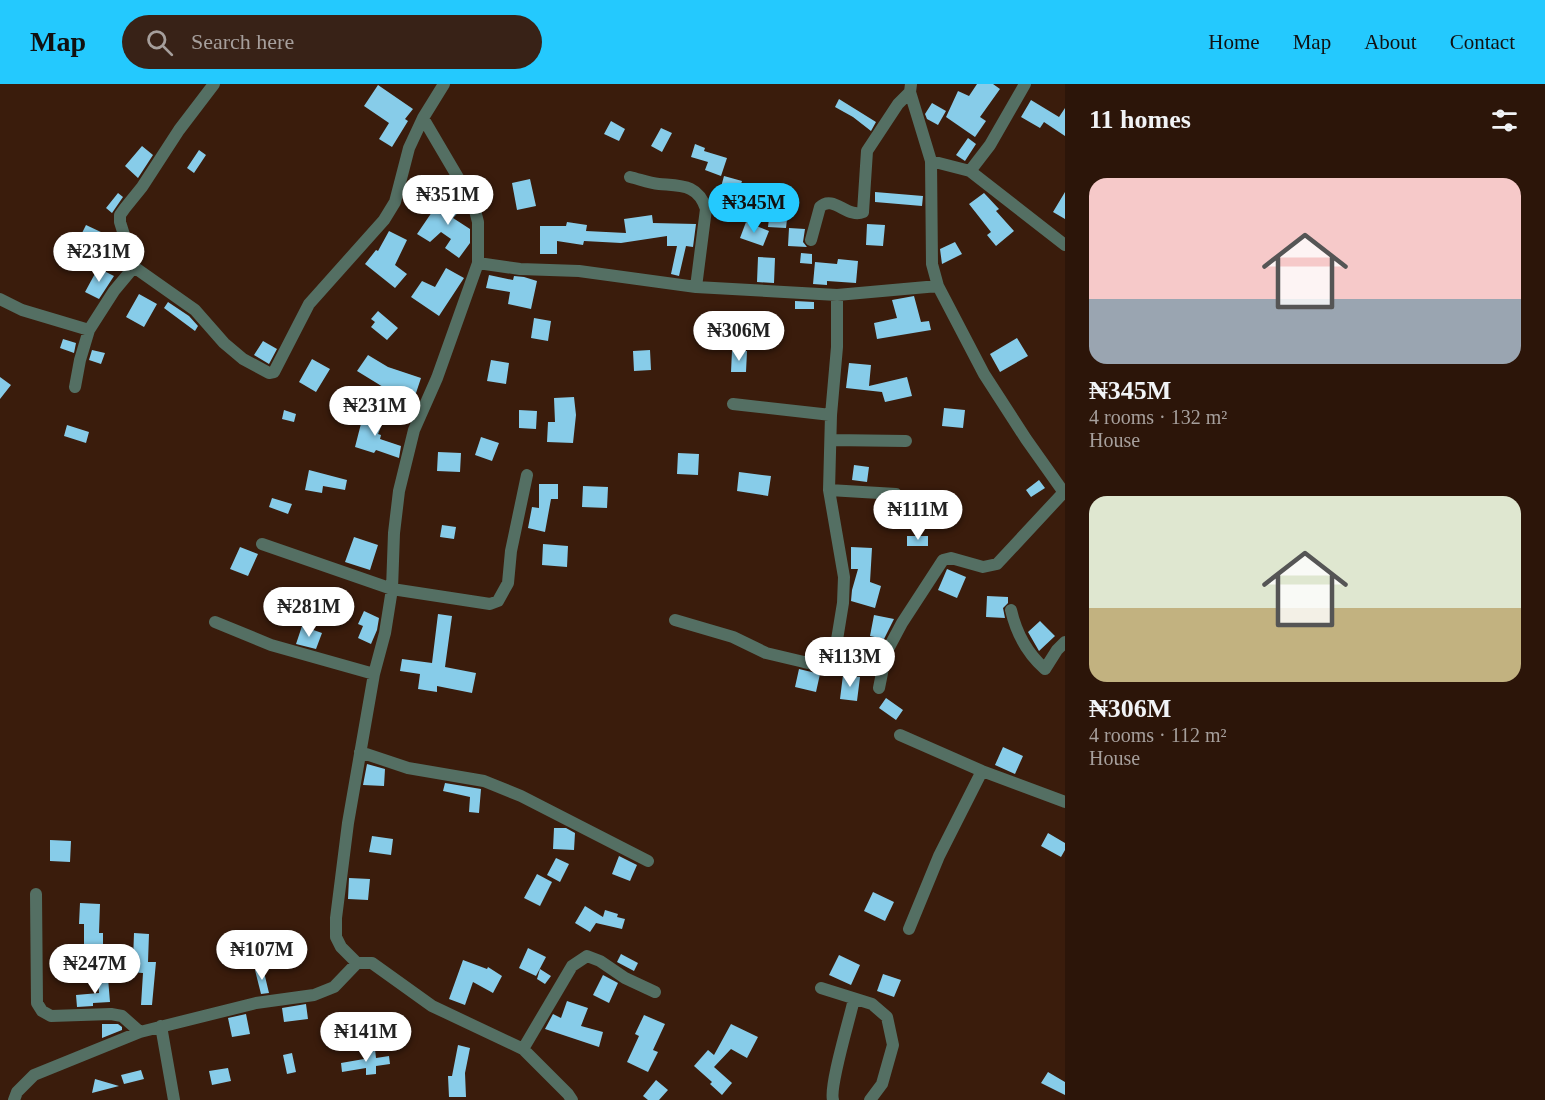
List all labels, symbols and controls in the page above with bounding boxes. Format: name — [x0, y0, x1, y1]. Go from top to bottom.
search box — [122, 15, 542, 69]
text: Map — [30, 26, 86, 57]
icon: search — [143, 26, 176, 59]
text: Search here — [191, 29, 294, 54]
text: Home — [1208, 30, 1260, 54]
text: Map — [1293, 30, 1331, 54]
text: About — [1364, 30, 1417, 54]
text: Contact — [1450, 30, 1515, 54]
icon: filters — [1488, 104, 1521, 137]
text: 11 homes — [1089, 105, 1191, 134]
pin: ₦351M — [406, 175, 490, 226]
text: ₦351M — [416, 183, 480, 205]
pin: ₦345M — [712, 183, 796, 234]
text: ₦345M — [722, 191, 786, 213]
icon: home — [1251, 217, 1359, 325]
pin: ₦231M — [57, 232, 141, 283]
text: ₦231M — [67, 240, 131, 262]
pin: ₦306M — [697, 311, 781, 362]
text: ₦306M — [707, 319, 771, 341]
text: ₦345M — [1089, 376, 1171, 405]
pin: ₦231M — [333, 386, 417, 437]
text: ₦231M — [343, 394, 407, 416]
text: 4 rooms · 132 m² — [1089, 406, 1227, 428]
text: House — [1089, 429, 1140, 451]
pin: ₦111M — [876, 490, 960, 541]
text: ₦111M — [887, 498, 949, 520]
icon: home — [1251, 535, 1359, 643]
pin: ₦281M — [267, 587, 351, 638]
text: ₦281M — [277, 595, 341, 617]
pin: ₦113M — [808, 637, 892, 688]
text: ₦113M — [819, 645, 881, 667]
text: ₦306M — [1089, 694, 1171, 723]
text: 4 rooms · 112 m² — [1089, 724, 1226, 746]
text: House — [1089, 747, 1140, 769]
pin: ₦107M — [220, 930, 304, 981]
text: ₦107M — [230, 938, 294, 960]
pin: ₦247M — [53, 944, 137, 995]
text: ₦247M — [63, 952, 127, 974]
pin: ₦141M — [324, 1012, 408, 1063]
text: ₦141M — [334, 1020, 398, 1042]

